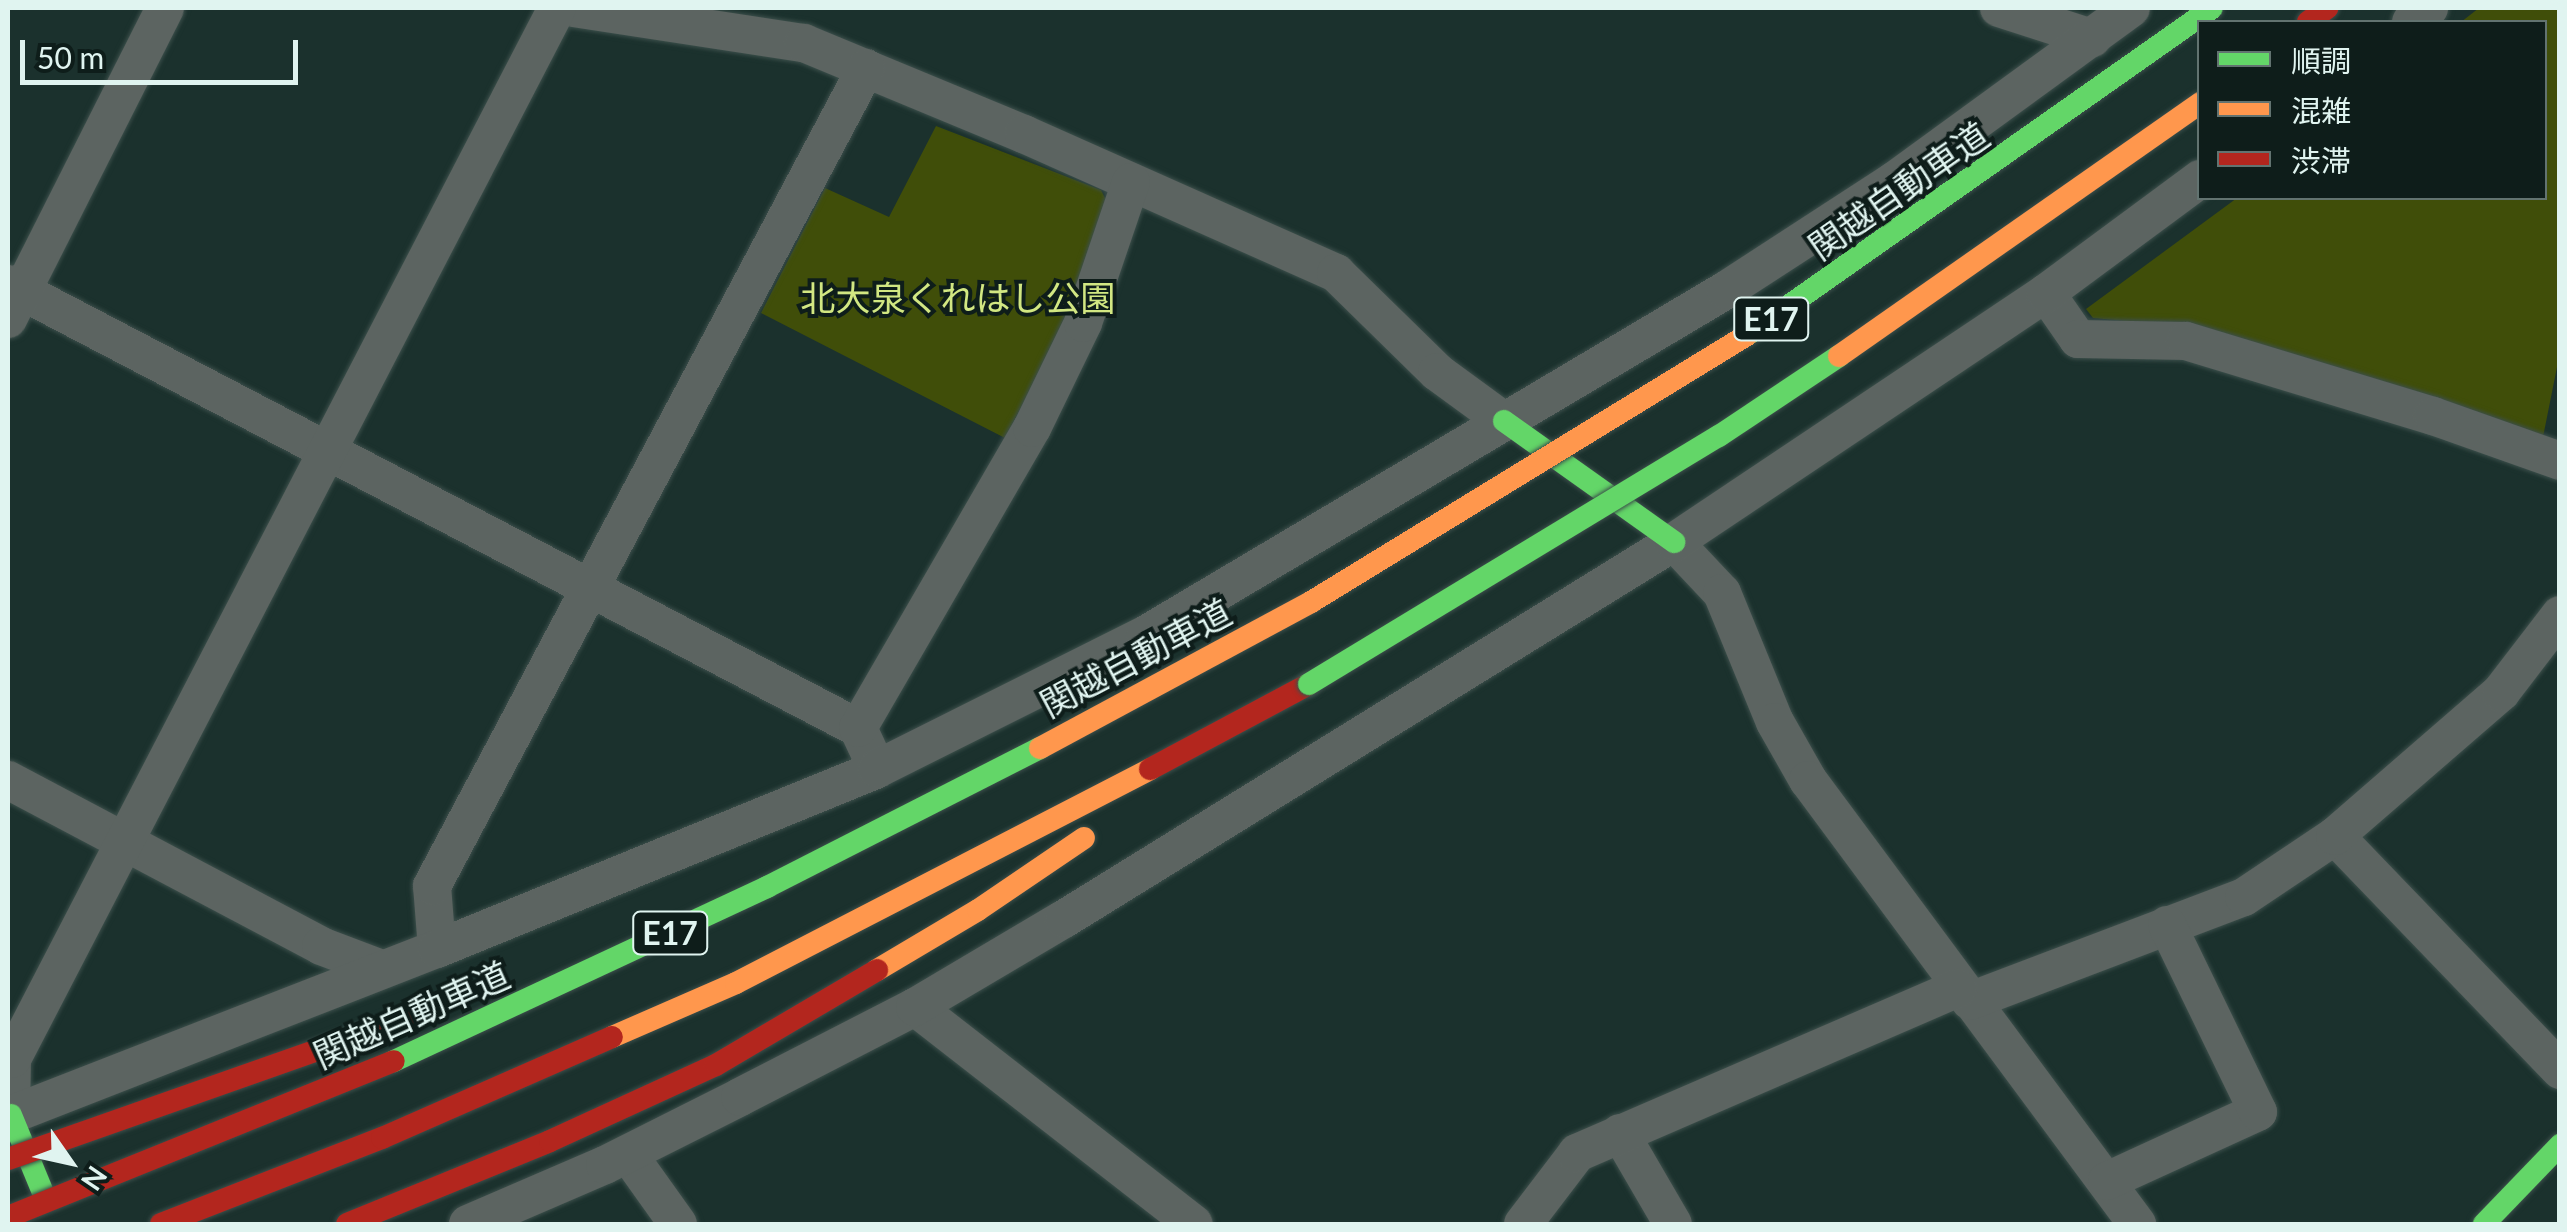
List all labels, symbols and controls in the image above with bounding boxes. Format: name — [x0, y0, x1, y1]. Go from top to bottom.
scale bar — [25, 20, 302, 82]
legend — [2197, 20, 2547, 200]
text: 50 m — [37, 39, 104, 75]
text: 順調 — [2291, 42, 2351, 78]
text: 混雑 — [2291, 92, 2351, 128]
street label: 関越自動車道 — [1800, 113, 1996, 267]
text: 渋滞 — [2291, 142, 2351, 178]
park label: 北大泉くれはし公園 — [801, 276, 1115, 318]
road number: E17 — [1731, 292, 1811, 346]
street label: 関越自動車道 — [1032, 589, 1238, 725]
road number: E17 — [630, 906, 710, 960]
street label: 関越自動車道 — [307, 952, 515, 1076]
north arrow — [20, 1112, 120, 1212]
text: N — [75, 1160, 115, 1197]

